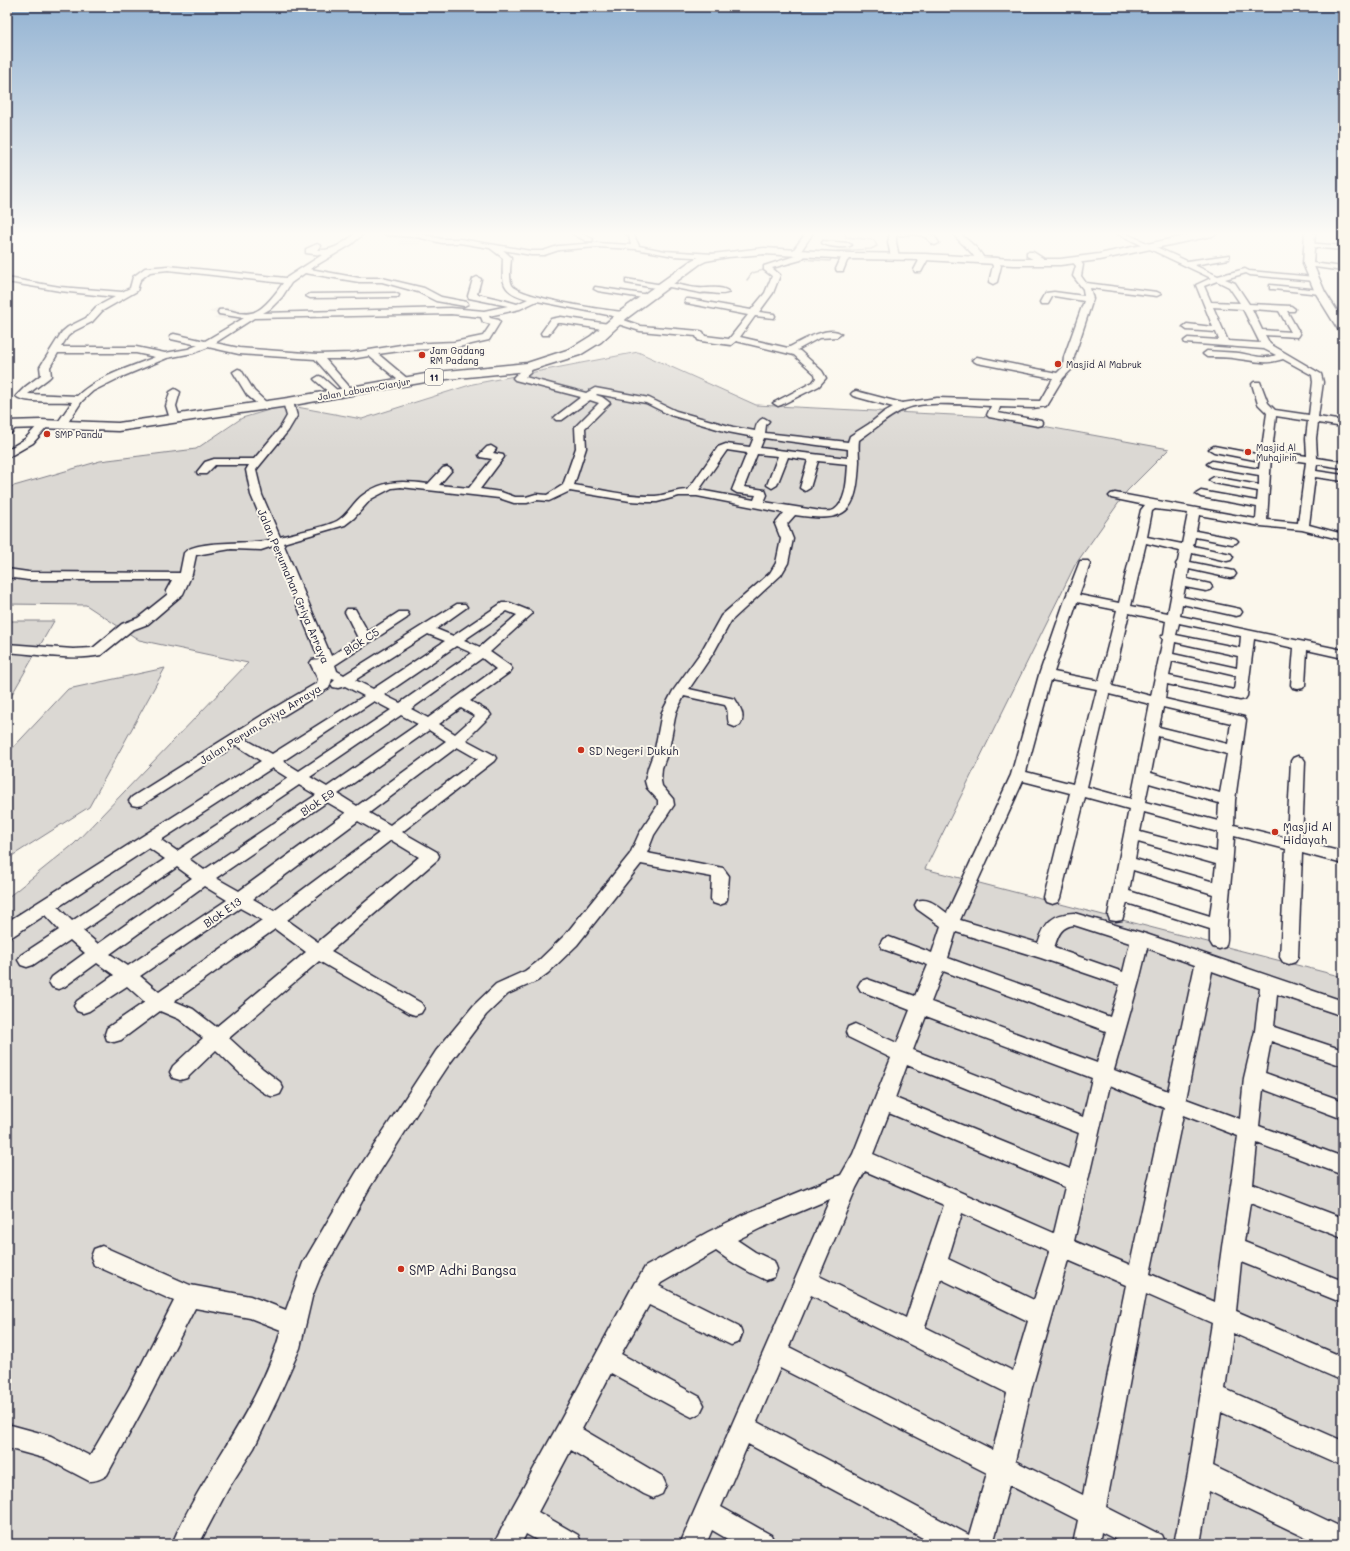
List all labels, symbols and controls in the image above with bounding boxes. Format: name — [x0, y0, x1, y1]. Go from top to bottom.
place label: Jam Gadang RM Padang — [430, 345, 484, 366]
marker: Jam Gadang RM Padang — [417, 350, 427, 360]
marker: Masjid Al Mabruk — [1053, 359, 1063, 369]
place label: Masjid Al Mabruk — [1066, 359, 1142, 370]
road number: 11 — [425, 369, 443, 385]
street label: Jalan Labuan-Cianjur — [317, 375, 411, 403]
marker: SMP Pandu — [42, 429, 52, 439]
place label: SMP Pandu — [55, 429, 102, 440]
place label: Masjid Al Muhajirin — [1256, 442, 1297, 463]
marker: Masjid Al Muhajirin — [1243, 447, 1253, 457]
street label: Jalan Perumahan Griya Arraya — [255, 506, 334, 666]
street label: Blok C5 — [340, 624, 382, 658]
street label: Jalan Perum Griya Arraya — [196, 680, 324, 768]
place label: SD Negeri Dukuh — [589, 743, 678, 758]
marker: SD Negeri Dukuh — [576, 745, 586, 755]
street label: Blok E9 — [297, 785, 337, 819]
place label: Masjid Al Hidayah — [1283, 819, 1332, 847]
marker: Masjid Al Hidayah — [1270, 827, 1280, 837]
street label: Blok E13 — [200, 893, 244, 931]
place label: SMP Adhi Bangsa — [409, 1261, 517, 1278]
marker: SMP Adhi Bangsa — [396, 1264, 406, 1274]

